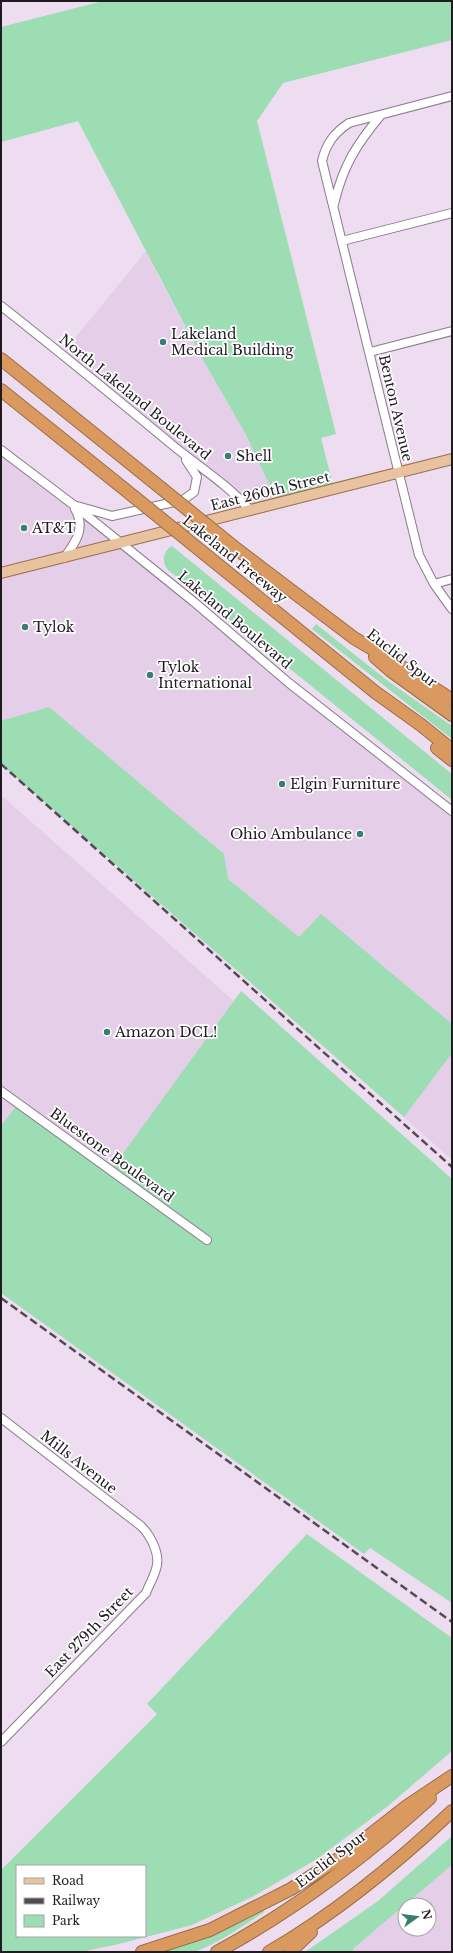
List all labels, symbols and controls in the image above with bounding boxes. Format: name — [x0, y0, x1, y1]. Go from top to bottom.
place label: Lakeland Medical Building — [171, 325, 294, 359]
street label: North Lakeland Boulevard — [55, 330, 215, 464]
marker: Lakeland Medical Building — [158, 337, 168, 347]
street label: Benton Avenue — [375, 353, 417, 463]
place label: Shell — [236, 447, 272, 465]
marker: Shell — [223, 451, 233, 461]
street label: East 260th Street — [209, 467, 332, 515]
street label: Lakeland Freeway — [179, 511, 291, 607]
place label: AT&T — [31, 519, 76, 537]
marker: AT&T — [19, 523, 29, 533]
street label: Lakeland Boulevard — [174, 567, 296, 673]
place label: Tylok — [33, 618, 75, 636]
marker: Tylok — [20, 622, 30, 632]
street label: Euclid Spur — [363, 625, 441, 691]
place label: Tylok International — [158, 658, 252, 692]
marker: Tylok International — [145, 670, 155, 680]
place label: Elgin Furniture — [290, 775, 401, 793]
marker: Elgin Furniture — [277, 779, 287, 789]
place label: Ohio Ambulance — [230, 825, 352, 843]
marker: Ohio Ambulance — [355, 829, 365, 839]
place label: Amazon DCL! — [114, 1023, 217, 1041]
marker: Amazon DCL! — [102, 1027, 112, 1037]
street label: Bluestone Boulevard — [46, 1104, 178, 1206]
street label: Mills Avenue — [37, 1427, 121, 1497]
street label: East 279th Street — [41, 1582, 137, 1681]
street label: Euclid Spur — [292, 1826, 370, 1892]
legend — [16, 1865, 146, 1937]
text: Road — [52, 1873, 84, 1888]
text: Railway — [52, 1893, 101, 1908]
north arrow — [397, 1897, 437, 1937]
text: N — [419, 1908, 435, 1922]
text: Park — [52, 1913, 80, 1928]

